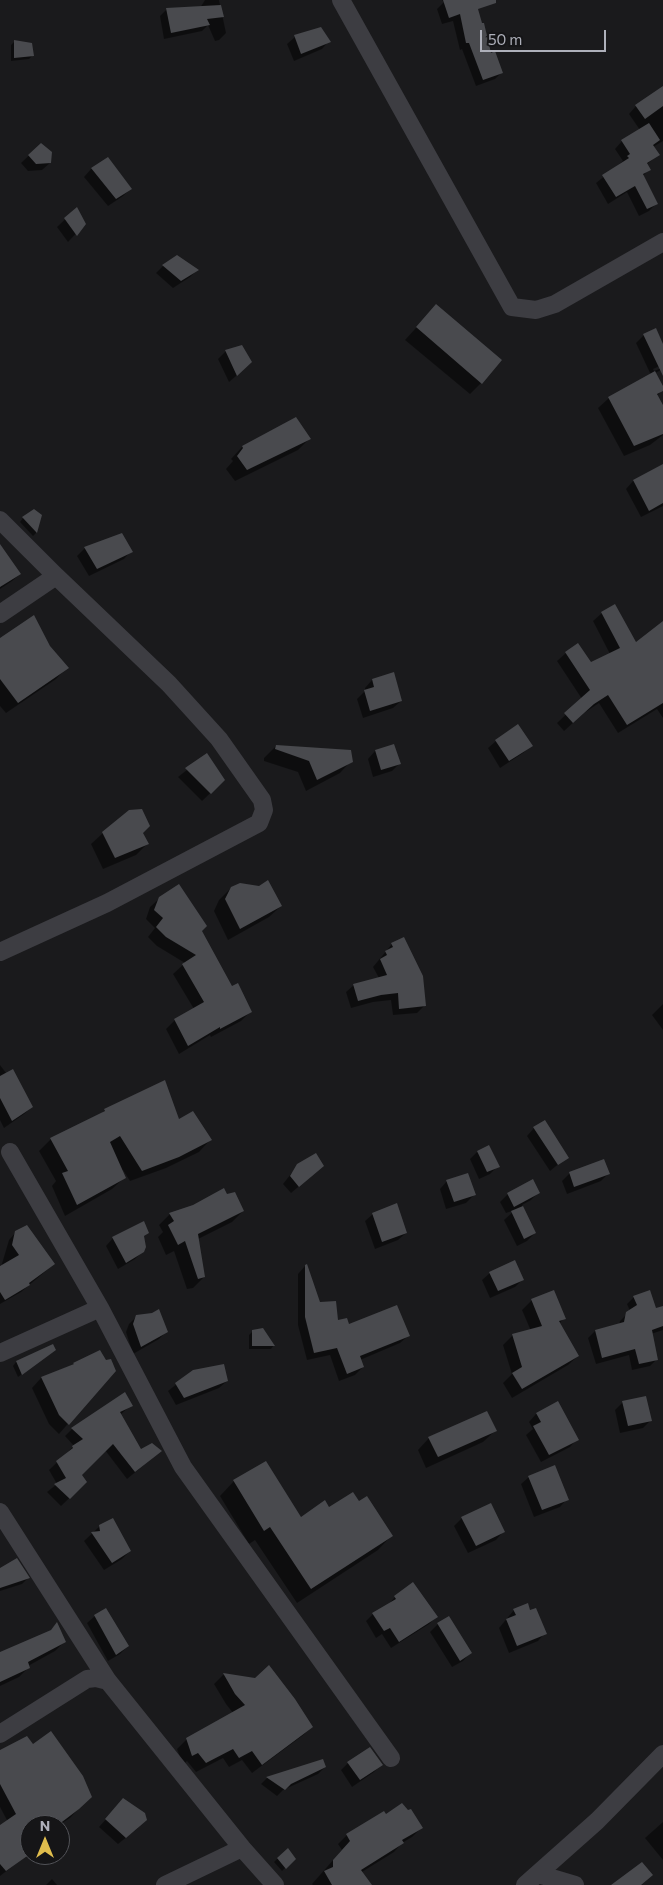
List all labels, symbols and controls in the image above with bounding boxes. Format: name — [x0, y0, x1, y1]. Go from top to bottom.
scale bar — [483, 20, 609, 52]
text: 50 m — [488, 30, 522, 48]
north arrow — [20, 1815, 70, 1865]
text: N — [40, 1817, 50, 1834]

